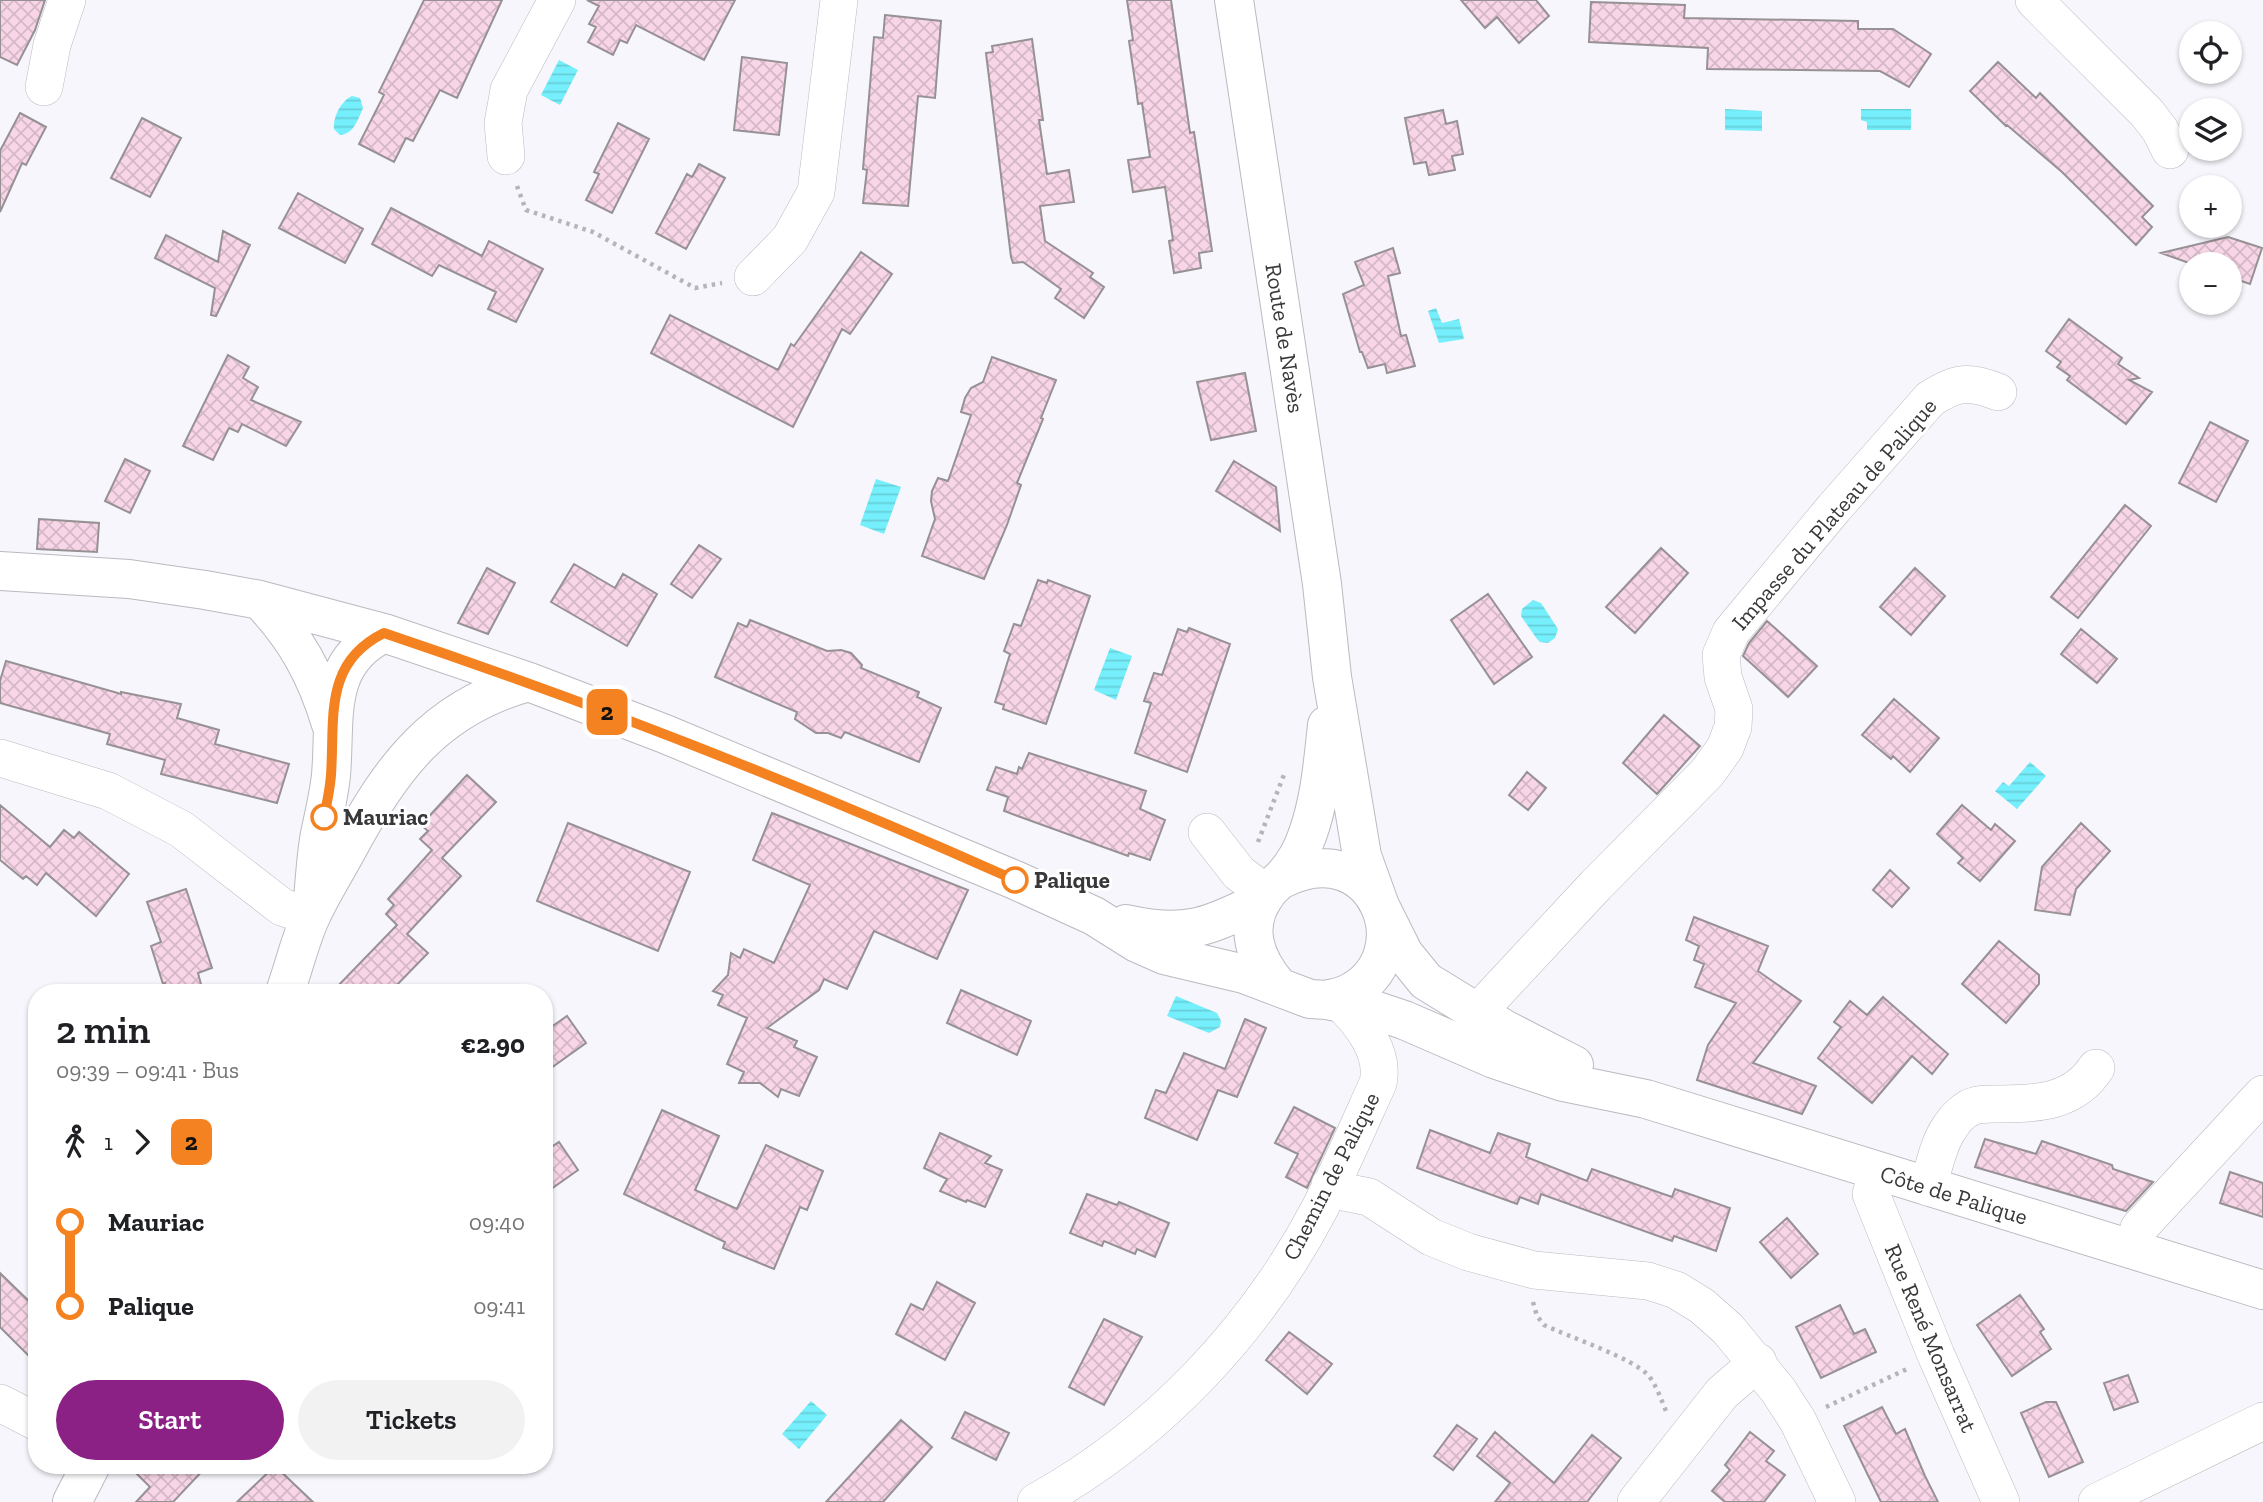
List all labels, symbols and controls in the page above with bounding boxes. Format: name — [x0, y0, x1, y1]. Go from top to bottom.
map controls — [2179, 21, 2242, 315]
button: locate — [2179, 21, 2242, 84]
button: layers — [2179, 98, 2242, 161]
button: + — [2179, 175, 2242, 238]
button: − — [2179, 252, 2242, 315]
street label: Route de Navès — [1259, 261, 1311, 415]
street label: Impasse du Plateau de Palique — [1726, 392, 1942, 636]
line badge: 2 — [584, 689, 630, 735]
text: 2 — [601, 697, 613, 726]
place label: Mauriac — [343, 803, 428, 831]
marker: Mauriac — [311, 804, 337, 830]
place label: Palique — [1034, 866, 1110, 894]
marker: Palique — [1002, 867, 1028, 893]
text: 2 min — [56, 1007, 150, 1053]
text: €2.90 — [461, 1028, 525, 1060]
text: 09:39 – 09:41 · Bus — [56, 1056, 239, 1084]
street label: Chemin de Palique — [1277, 1087, 1385, 1265]
icon: walk — [56, 1123, 94, 1161]
icon: forward — [123, 1123, 161, 1161]
text: 2 — [185, 1127, 198, 1156]
text: 1 — [104, 1128, 113, 1156]
street label: Côte de Palique — [1877, 1159, 2031, 1231]
text: Mauriac — [108, 1206, 204, 1238]
text: 09:40 — [469, 1208, 525, 1236]
street label: Rue René Monsarrat — [1879, 1240, 1984, 1437]
text: Palique — [108, 1290, 194, 1322]
text: 09:41 — [473, 1292, 525, 1320]
button: Start — [56, 1380, 284, 1460]
button: Tickets — [298, 1380, 525, 1460]

